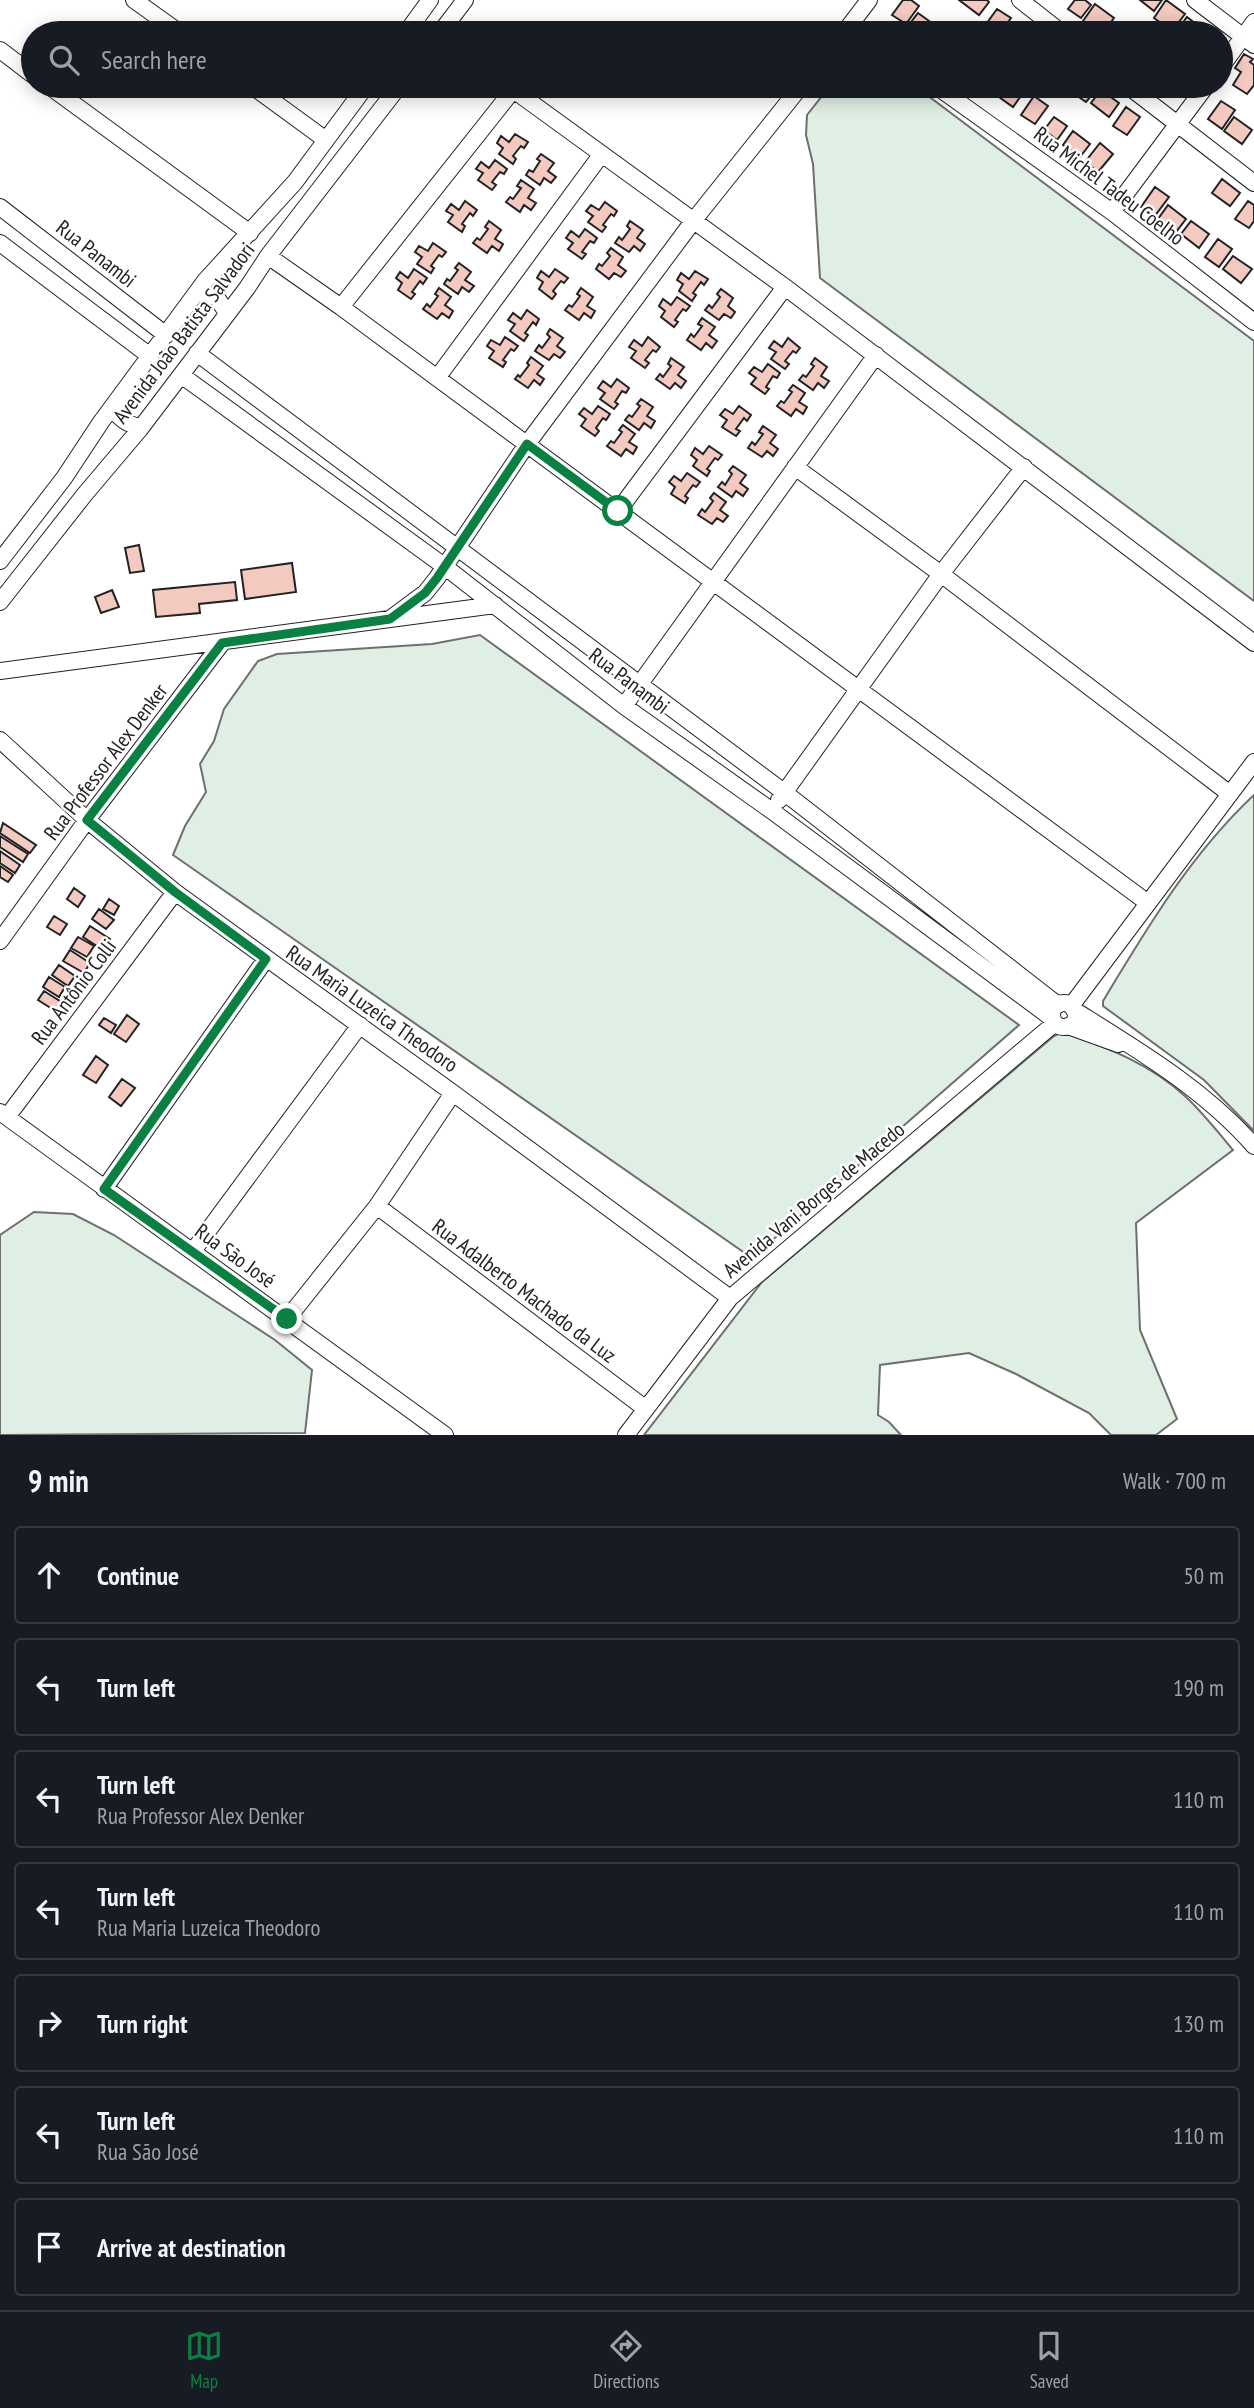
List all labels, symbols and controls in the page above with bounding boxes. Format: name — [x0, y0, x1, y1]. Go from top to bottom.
search box — [21, 21, 1233, 98]
icon: search — [45, 41, 83, 79]
text: Search here — [101, 43, 207, 76]
street label: Rua Michel Tadeu Coelho — [1029, 120, 1190, 251]
street label: Rua Panambi — [51, 214, 142, 293]
street label: Avenida João Batista Salvadori — [107, 237, 260, 428]
route start — [602, 495, 633, 526]
street label: Rua Panambi — [584, 641, 675, 720]
street label: Rua Professor Alex Denker — [38, 678, 174, 845]
street label: Rua Antônio Colli — [25, 934, 122, 1050]
street label: Rua Maria Luzeica Theodoro — [281, 939, 464, 1078]
street label: Avenida Vani Borges de Macedo — [717, 1116, 910, 1283]
street label: Rua Adalberto Machado da Luz — [427, 1213, 622, 1369]
street label: Rua São José — [190, 1217, 281, 1294]
route end — [271, 1303, 302, 1334]
text: 9 min — [28, 1461, 89, 1500]
text: Walk · 700 m — [1123, 1466, 1226, 1495]
icon: ahead — [30, 1556, 68, 1594]
text: Continue — [97, 1559, 179, 1592]
text: 50 m — [1183, 1561, 1224, 1590]
icon: left — [30, 1668, 68, 1706]
text: Turn left — [97, 1671, 175, 1704]
text: 190 m — [1173, 1673, 1224, 1702]
text: Turn left — [97, 1768, 175, 1801]
icon: left — [30, 1780, 68, 1818]
text: 110 m — [1173, 1785, 1224, 1814]
text: Rua Professor Alex Denker — [97, 1801, 304, 1830]
text: Turn left — [97, 1880, 175, 1913]
icon: left — [30, 1892, 68, 1930]
text: 110 m — [1173, 1897, 1224, 1926]
text: Rua Maria Luzeica Theodoro — [97, 1913, 320, 1942]
icon: right — [30, 2004, 68, 2042]
text: Turn right — [97, 2007, 188, 2040]
text: 130 m — [1173, 2009, 1224, 2038]
text: Turn left — [97, 2104, 175, 2137]
icon: left — [30, 2116, 68, 2154]
text: 110 m — [1173, 2121, 1224, 2150]
text: Rua São José — [97, 2137, 199, 2166]
icon: arrive — [30, 2228, 68, 2266]
text: Arrive at destination — [97, 2231, 286, 2264]
tab: Map — [185, 2327, 223, 2393]
tab: Directions — [593, 2327, 659, 2393]
tab: Saved — [1030, 2327, 1069, 2393]

